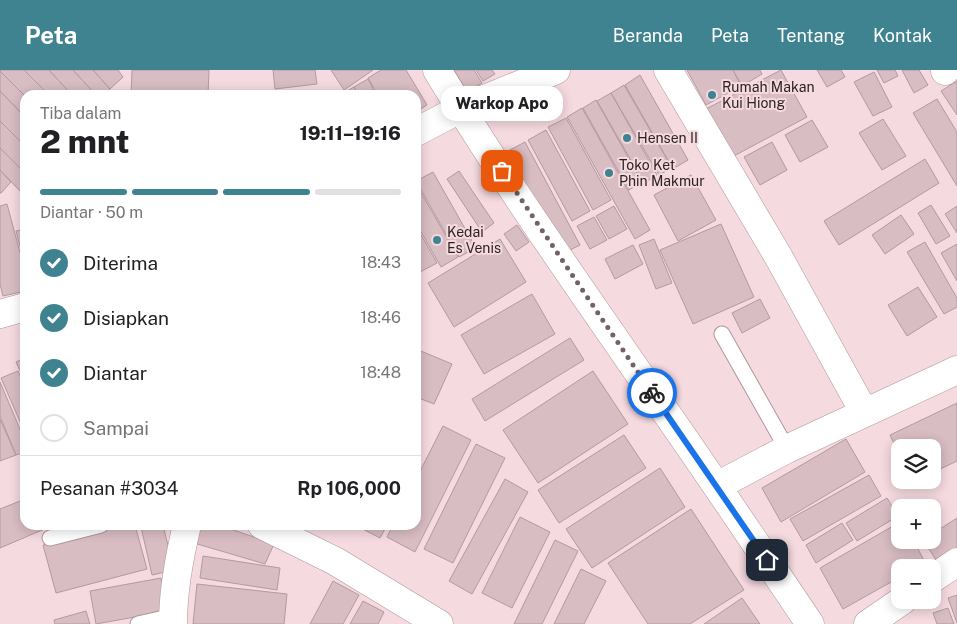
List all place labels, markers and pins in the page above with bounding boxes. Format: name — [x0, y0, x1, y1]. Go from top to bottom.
place label: Rumah Makan Kui Hiong — [722, 79, 814, 111]
callout: Warkop Apo — [441, 86, 563, 121]
marker: Rumah Makan Kui Hiong — [706, 89, 718, 101]
place label: Hensen II — [637, 130, 698, 146]
marker: Hensen II — [621, 132, 633, 144]
pin — [481, 150, 523, 192]
place label: Toko Ket Phin Makmur — [619, 157, 705, 189]
marker: Toko Ket Phin Makmur — [603, 167, 615, 179]
place label: Kedai Es Venis — [447, 224, 501, 256]
marker: Kedai Es Venis — [431, 234, 443, 246]
pin — [746, 539, 788, 581]

